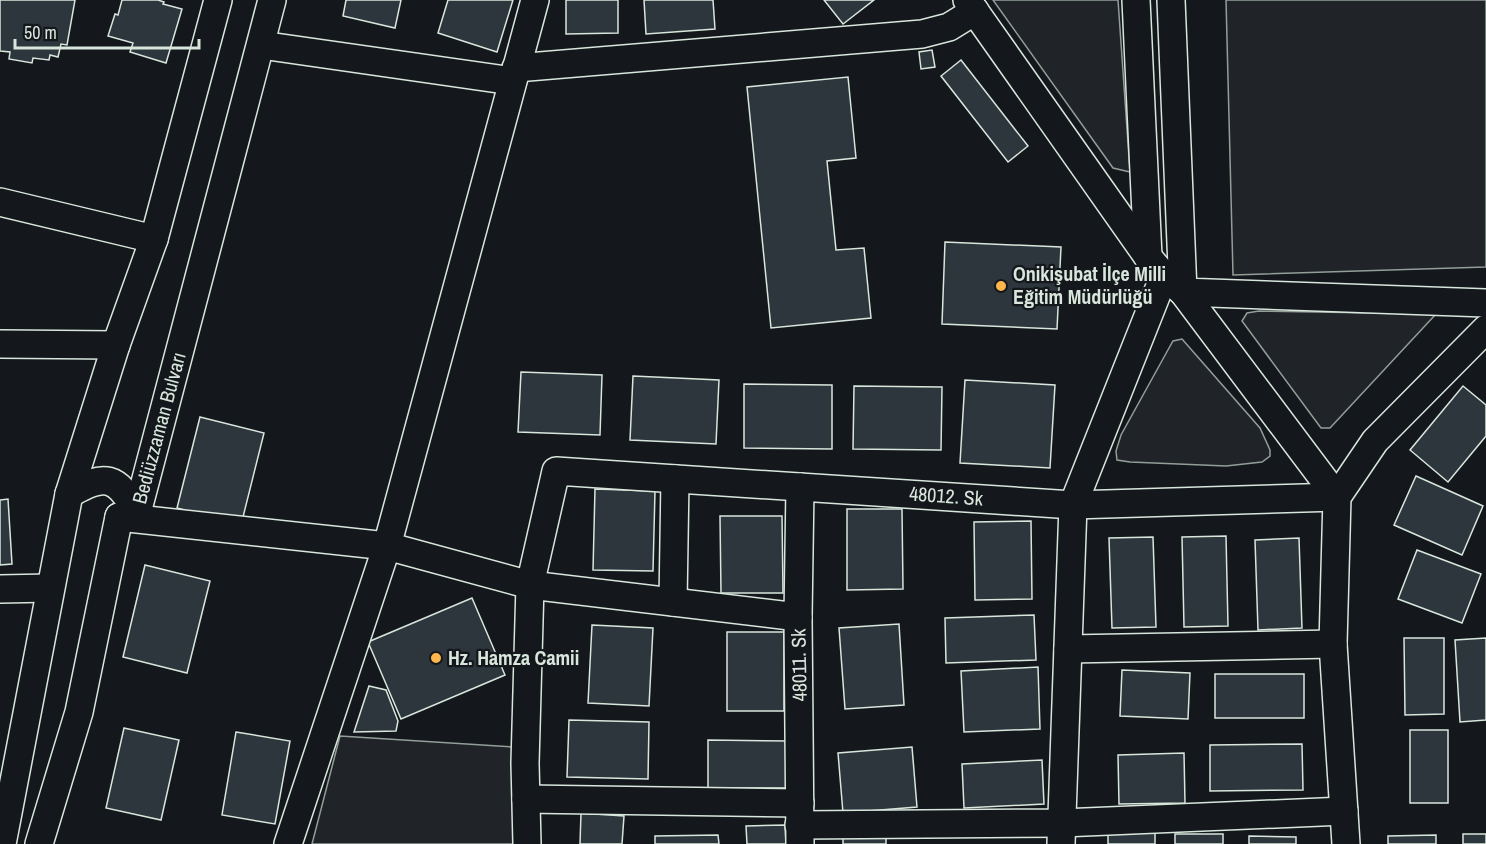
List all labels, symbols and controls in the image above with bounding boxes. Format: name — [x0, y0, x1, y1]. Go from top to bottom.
scale bar — [15, 12, 200, 50]
text: 50 m — [24, 20, 57, 45]
place label: Onikişubat İlçe Milli Eğitim Müdürlüğü — [1013, 260, 1166, 310]
marker: Onikişubat İlçe Milli Eğitim Müdürlüğü — [994, 279, 1008, 293]
street label: Bediüzzaman Bulvarı — [125, 349, 192, 507]
street label: 48012. Sk — [908, 479, 985, 512]
street label: 48011. Sk — [784, 628, 813, 702]
place label: Hz. Hamza Camii — [448, 644, 579, 671]
marker: Hz. Hamza Camii — [429, 651, 443, 665]

